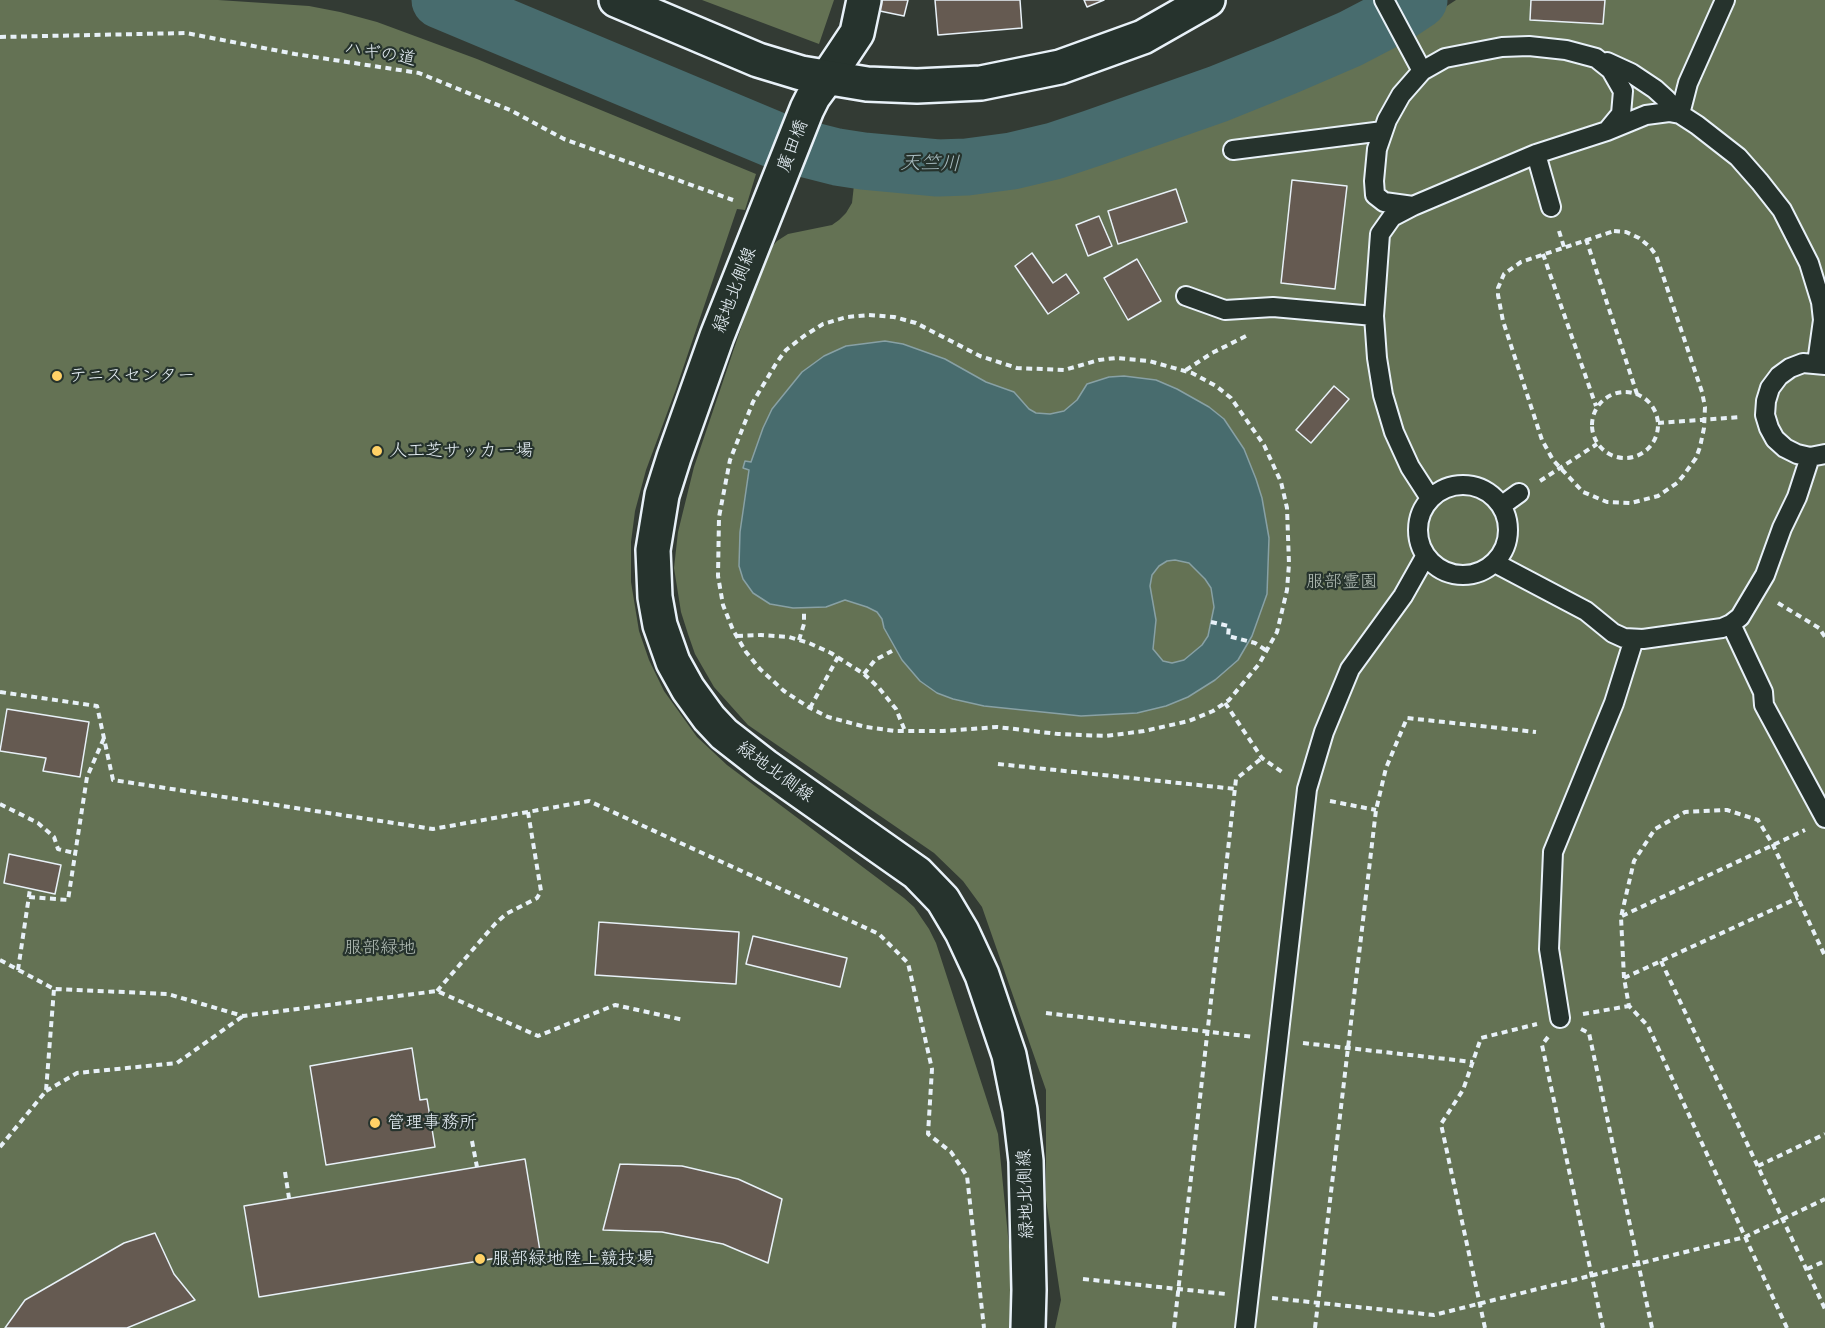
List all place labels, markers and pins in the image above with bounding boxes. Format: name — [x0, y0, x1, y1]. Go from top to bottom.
place label: テニスセンター — [69, 365, 195, 387]
marker: テニスセンター — [50, 369, 64, 383]
place label: 人工芝サッカー場 — [389, 440, 533, 462]
marker: 人工芝サッカー場 — [370, 444, 384, 458]
place label: 管理事務所 — [387, 1112, 477, 1134]
marker: 管理事務所 — [368, 1116, 382, 1130]
place label: 服部緑地陸上競技場 — [492, 1248, 654, 1270]
marker: 服部緑地陸上競技場 — [473, 1252, 487, 1266]

